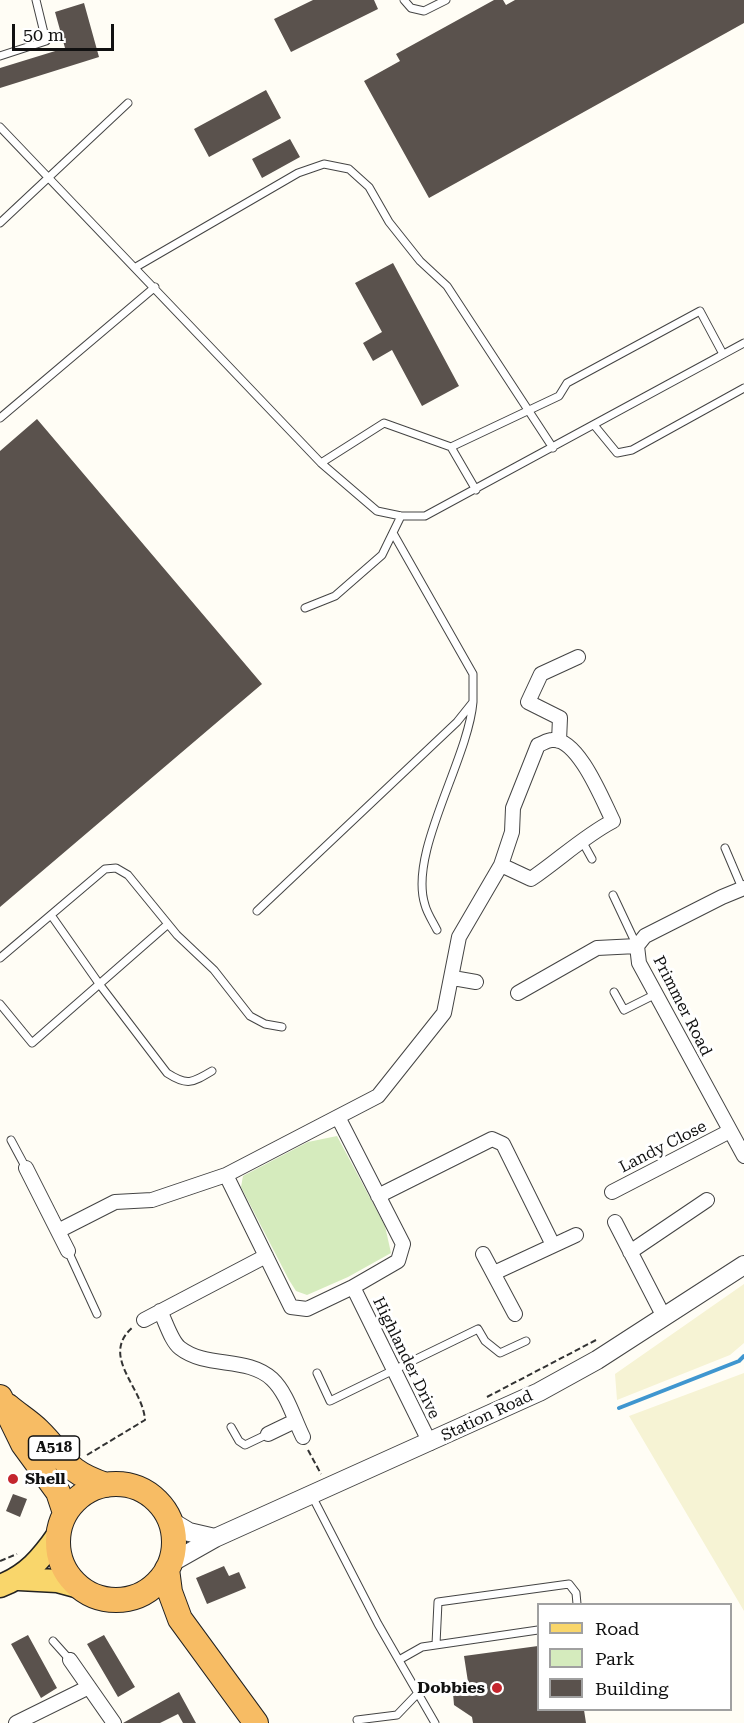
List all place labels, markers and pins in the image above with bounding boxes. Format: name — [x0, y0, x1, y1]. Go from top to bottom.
place label: Shell — [25, 1469, 66, 1489]
marker: Shell — [6, 1472, 20, 1486]
place label: Dobbies — [417, 1678, 485, 1698]
marker: Dobbies — [490, 1681, 504, 1695]

